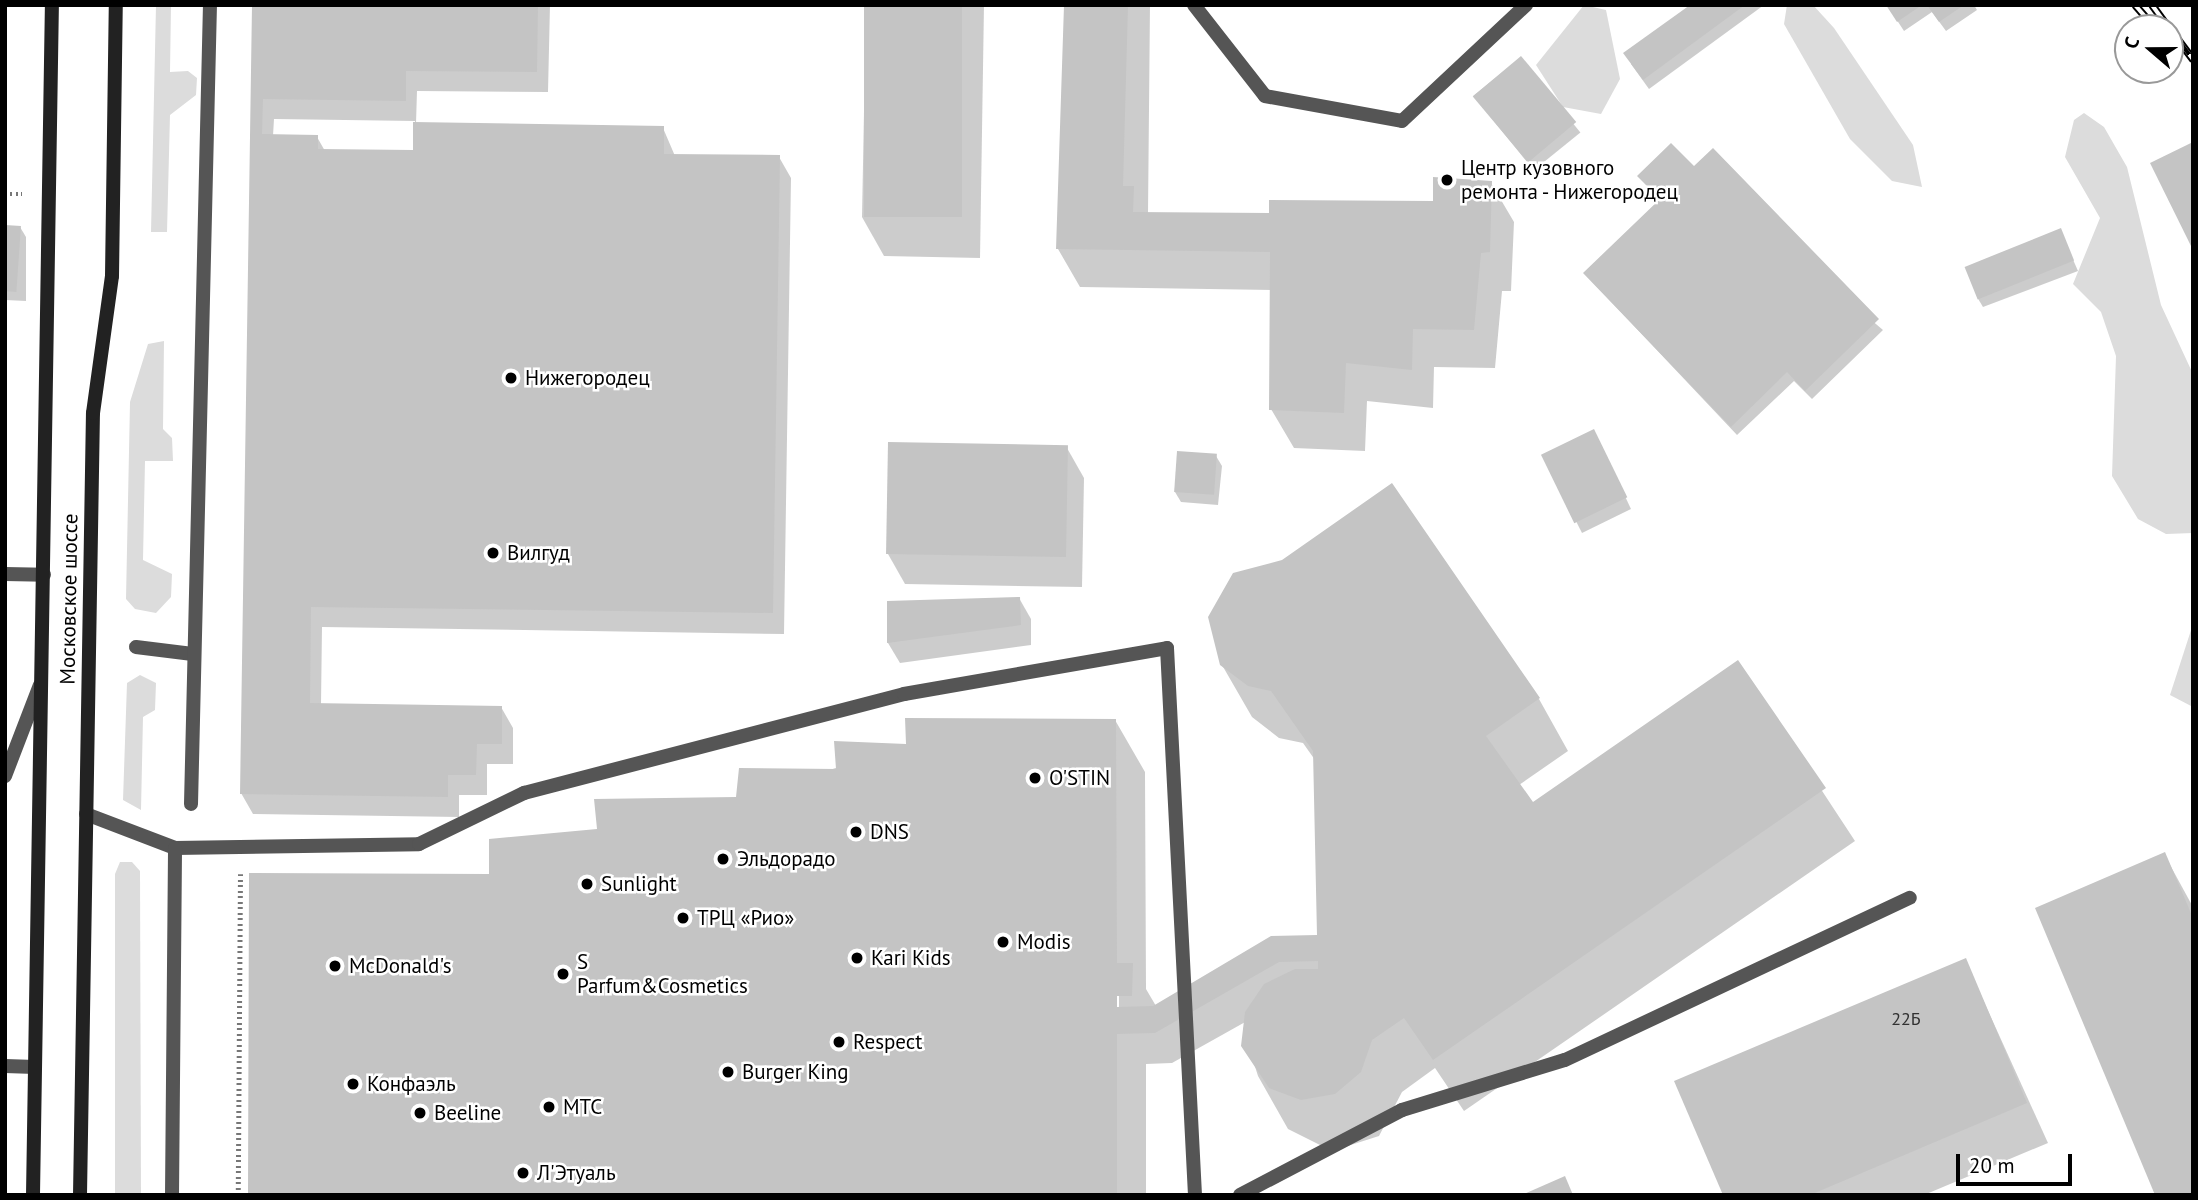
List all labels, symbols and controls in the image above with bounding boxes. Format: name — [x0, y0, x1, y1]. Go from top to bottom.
north arrow — [2114, 14, 2184, 84]
text: С — [2118, 33, 2144, 52]
place label: Центр кузовного ремонта - Нижегородец — [1461, 155, 1681, 205]
marker: Центр кузовного ремонта - Нижегородец — [1439, 172, 1455, 188]
place label: Нижегородец — [525, 365, 650, 391]
marker: Нижегородец — [503, 370, 519, 386]
street label: Московское шоссе — [55, 513, 83, 685]
place label: Вилгуд — [507, 540, 570, 566]
marker: Вилгуд — [485, 545, 501, 561]
place label: O'STIN — [1049, 765, 1110, 791]
marker: O'STIN — [1027, 770, 1043, 786]
place label: DNS — [870, 819, 909, 845]
marker: DNS — [848, 824, 864, 840]
place label: Эльдорадо — [737, 846, 836, 872]
marker: Эльдорадо — [715, 851, 731, 867]
place label: Sunlight — [601, 871, 677, 897]
marker: Sunlight — [579, 876, 595, 892]
place label: ТРЦ «Рио» — [697, 905, 794, 931]
marker: ТРЦ «Рио» — [675, 910, 691, 926]
place label: Modis — [1017, 929, 1071, 955]
marker: Modis — [995, 934, 1011, 950]
place label: Kari Kids — [871, 945, 951, 971]
place label: S Parfum&Cosmetics — [577, 949, 748, 999]
marker: Kari Kids — [849, 950, 865, 966]
place label: McDonald's — [349, 953, 452, 979]
marker: McDonald's — [327, 958, 343, 974]
marker: S Parfum&Cosmetics — [555, 966, 571, 982]
house number: 22Б — [1891, 1008, 1921, 1030]
place label: Respect — [853, 1029, 922, 1055]
marker: Respect — [831, 1034, 847, 1050]
place label: Burger King — [742, 1059, 849, 1085]
marker: Burger King — [720, 1064, 736, 1080]
place label: Конфаэль — [367, 1071, 456, 1097]
marker: Конфаэль — [345, 1076, 361, 1092]
place label: МТС — [563, 1094, 602, 1120]
marker: МТС — [541, 1099, 557, 1115]
place label: Beeline — [434, 1100, 501, 1126]
marker: Beeline — [412, 1105, 428, 1121]
scale bar — [1960, 1140, 2076, 1184]
text: 20 m — [1969, 1152, 2015, 1179]
place label: Л'Этуаль — [537, 1160, 616, 1186]
marker: Л'Этуаль — [515, 1165, 531, 1181]

